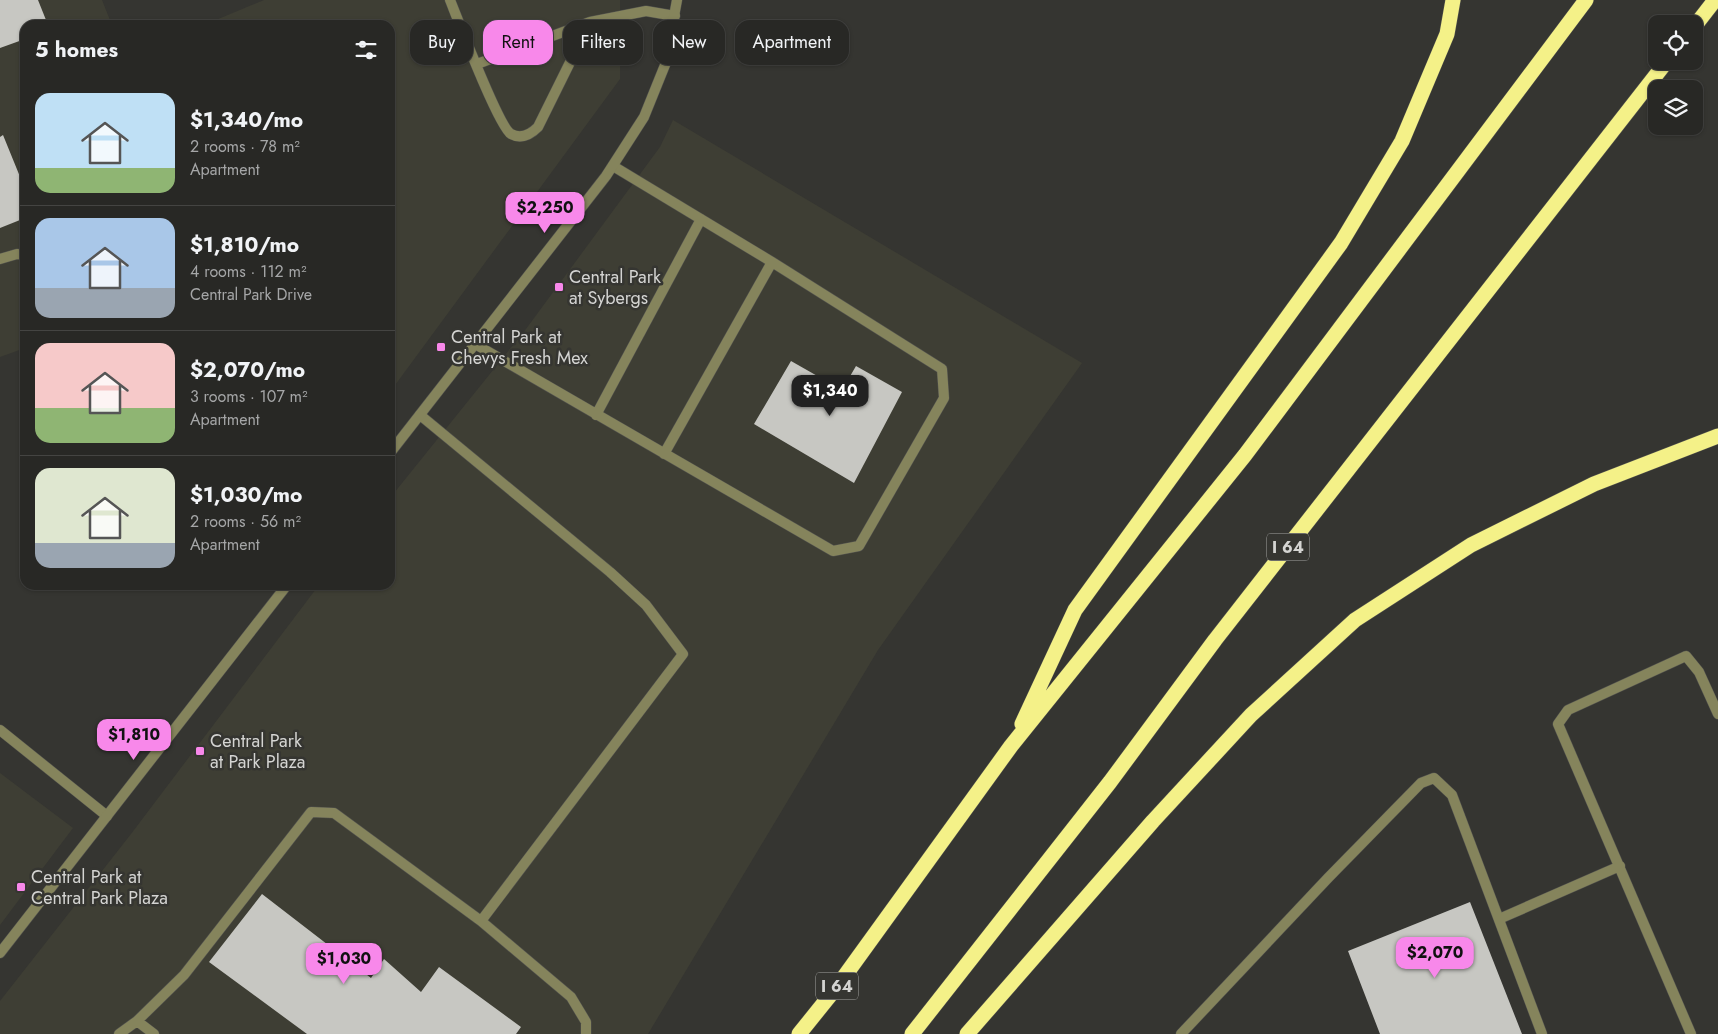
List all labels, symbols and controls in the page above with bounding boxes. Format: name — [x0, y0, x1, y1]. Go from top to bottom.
map controls — [1648, 15, 1703, 135]
button: locate — [1648, 15, 1703, 70]
chip: Buy — [410, 20, 473, 65]
chip: Rent — [483, 20, 553, 65]
chip: Filters — [563, 20, 643, 65]
chip: New — [653, 20, 725, 65]
chip: Apartment — [735, 20, 849, 65]
text: 5 homes — [35, 35, 118, 65]
icon: filters — [352, 36, 380, 64]
button: layers — [1648, 80, 1703, 135]
text: $1,340/mo — [190, 105, 303, 135]
icon: home — [75, 113, 135, 173]
text: 2 rooms · 78 m² — [190, 135, 300, 158]
text: Apartment — [190, 158, 260, 181]
pin: $2,250 — [504, 192, 586, 234]
text: $2,250 — [516, 196, 574, 219]
text: $1,810/mo — [190, 230, 299, 260]
icon: home — [75, 238, 135, 298]
text: 4 rooms · 112 m² — [190, 260, 307, 283]
place label: Central Park at Sybergs — [569, 264, 661, 311]
marker: Central Park at Sybergs — [553, 281, 565, 293]
text: Central Park Drive — [190, 283, 312, 306]
place label: Central Park at Chevys Fresh Mex — [451, 324, 588, 371]
marker: Central Park at Chevys Fresh Mex — [435, 341, 447, 353]
text: $2,070/mo — [190, 355, 305, 385]
icon: home — [75, 363, 135, 423]
pin: $1,340 — [789, 374, 871, 417]
text: $1,340 — [803, 379, 857, 402]
text: 3 rooms · 107 m² — [190, 385, 308, 408]
text: Apartment — [190, 408, 260, 431]
text: $1,030/mo — [190, 480, 302, 510]
icon: home — [75, 488, 135, 548]
text: 2 rooms · 56 m² — [190, 510, 301, 533]
text: Apartment — [190, 533, 260, 556]
road number: I 64 — [1267, 534, 1309, 560]
pin: $1,810 — [93, 718, 175, 761]
text: $1,810 — [108, 723, 160, 746]
place label: Central Park at Park Plaza — [210, 728, 305, 775]
marker: Central Park at Park Plaza — [194, 745, 206, 757]
place label: Central Park at Central Park Plaza — [31, 864, 168, 911]
marker: Central Park at Central Park Plaza — [15, 881, 27, 893]
pin: $2,070 — [1394, 936, 1476, 979]
text: $2,070 — [1407, 941, 1463, 964]
pin: $1,030 — [303, 942, 385, 985]
text: $1,030 — [317, 947, 371, 970]
road number: I 64 — [816, 972, 858, 999]

